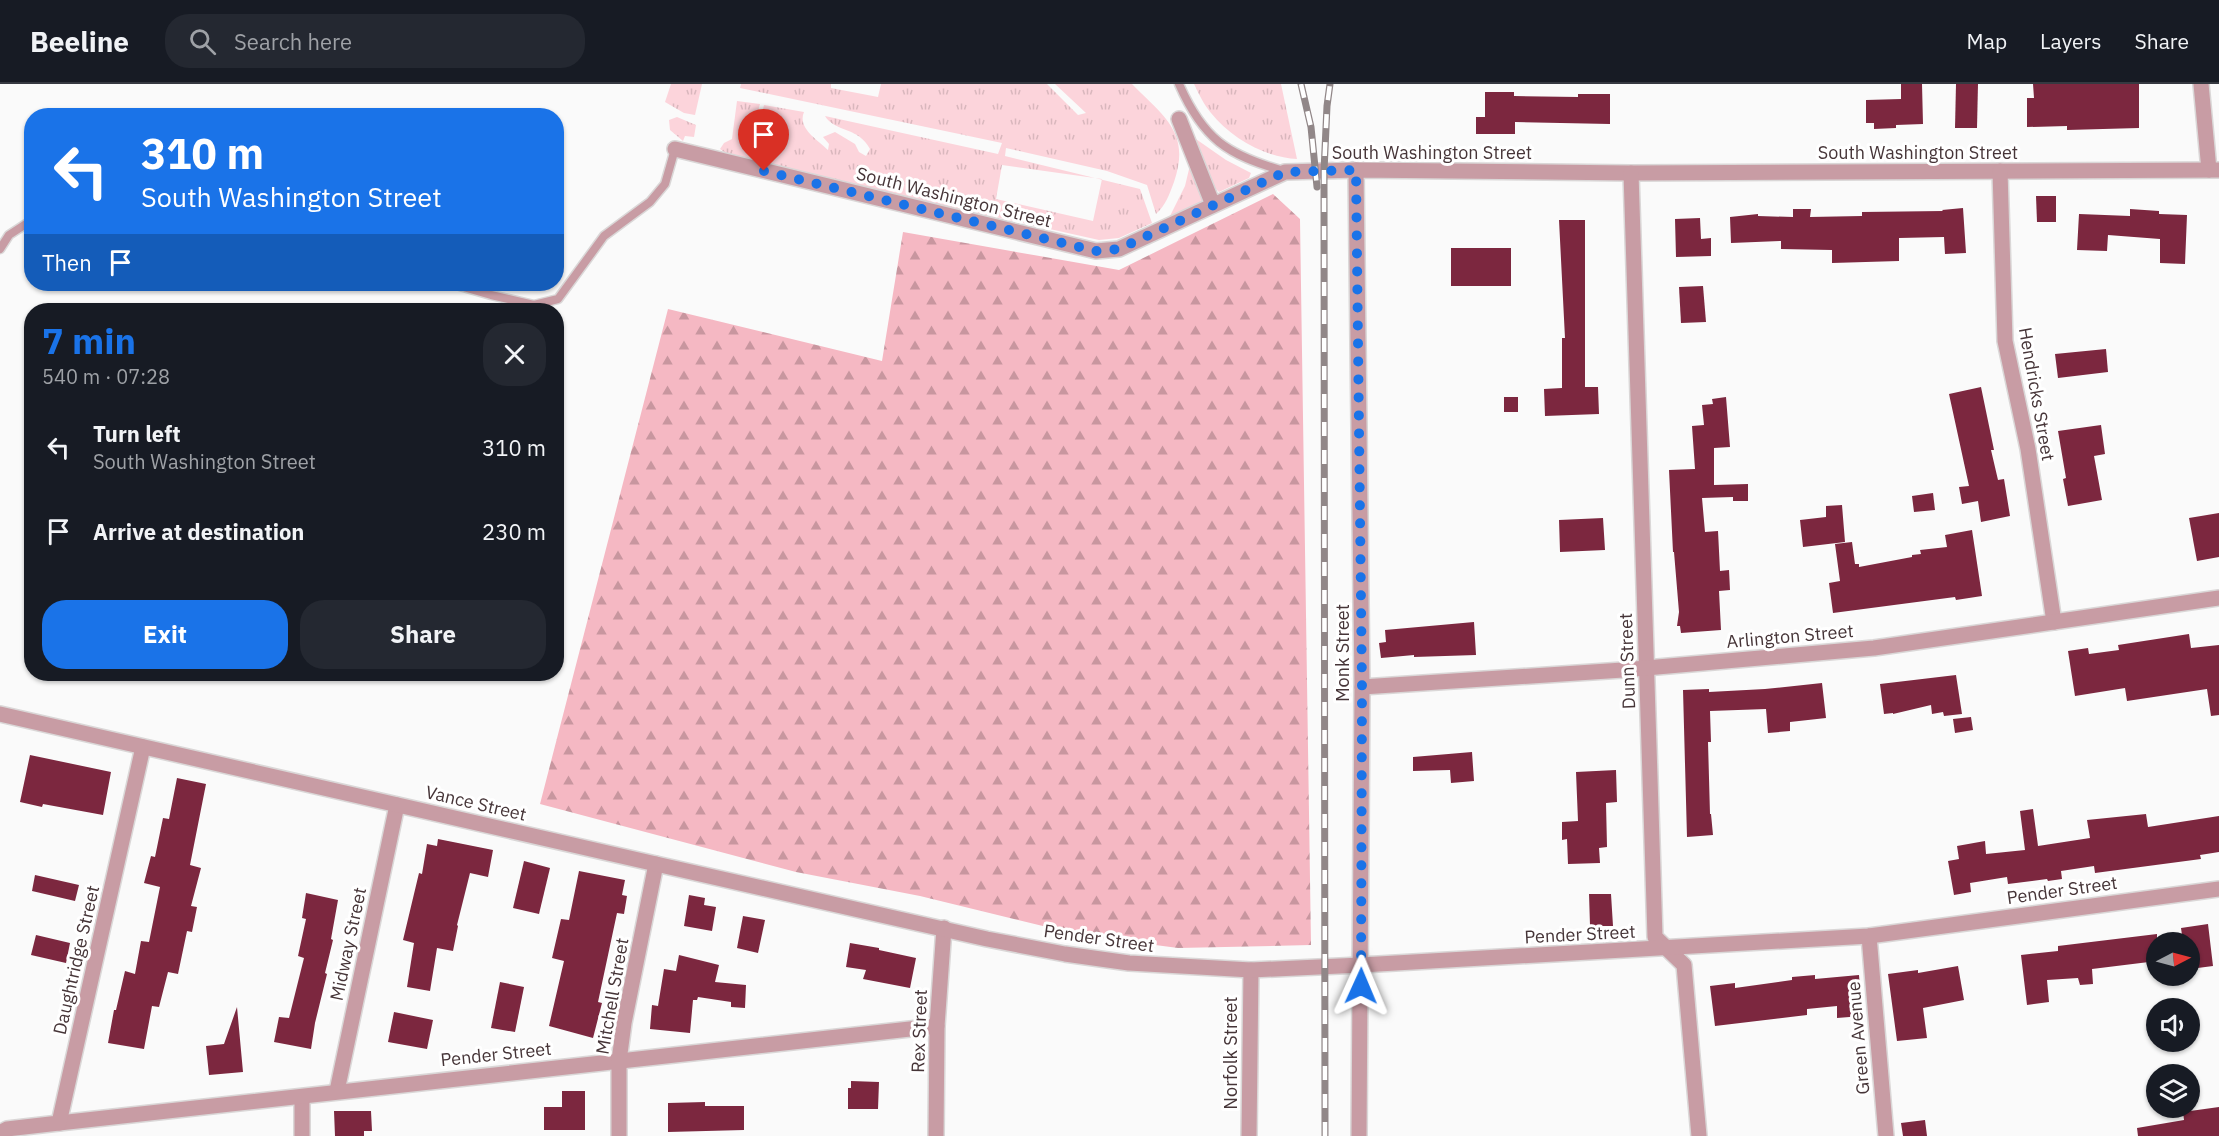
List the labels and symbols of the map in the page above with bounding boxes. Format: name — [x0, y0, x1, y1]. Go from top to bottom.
pin — [738, 109, 789, 171]
street label: South Washington Street — [1332, 141, 1532, 164]
street label: South Washington Street — [1818, 141, 2018, 164]
street label: South Washington Street — [854, 162, 1054, 232]
street label: Hendricks Street — [2014, 325, 2060, 463]
street label: Monk Street — [1331, 604, 1354, 702]
street label: Dunn Street — [1614, 612, 1640, 710]
street label: Arlington Street — [1726, 619, 1854, 653]
street label: Vance Street — [423, 780, 529, 826]
street label: Pender Street — [2005, 871, 2119, 909]
street label: Daughtridge Street — [48, 883, 104, 1037]
street label: Midway Street — [325, 885, 371, 1003]
street label: Pender Street — [1042, 919, 1156, 957]
street label: Pender Street — [1524, 920, 1636, 948]
north arrow — [2146, 932, 2200, 986]
street label: Mitchell Street — [590, 936, 634, 1056]
position arrow — [1329, 954, 1393, 1018]
street label: Green Avenue — [1842, 980, 1874, 1095]
street label: Rex Street — [906, 989, 932, 1073]
street label: Norfolk Street — [1219, 996, 1242, 1110]
street label: Pender Street — [439, 1037, 553, 1071]

